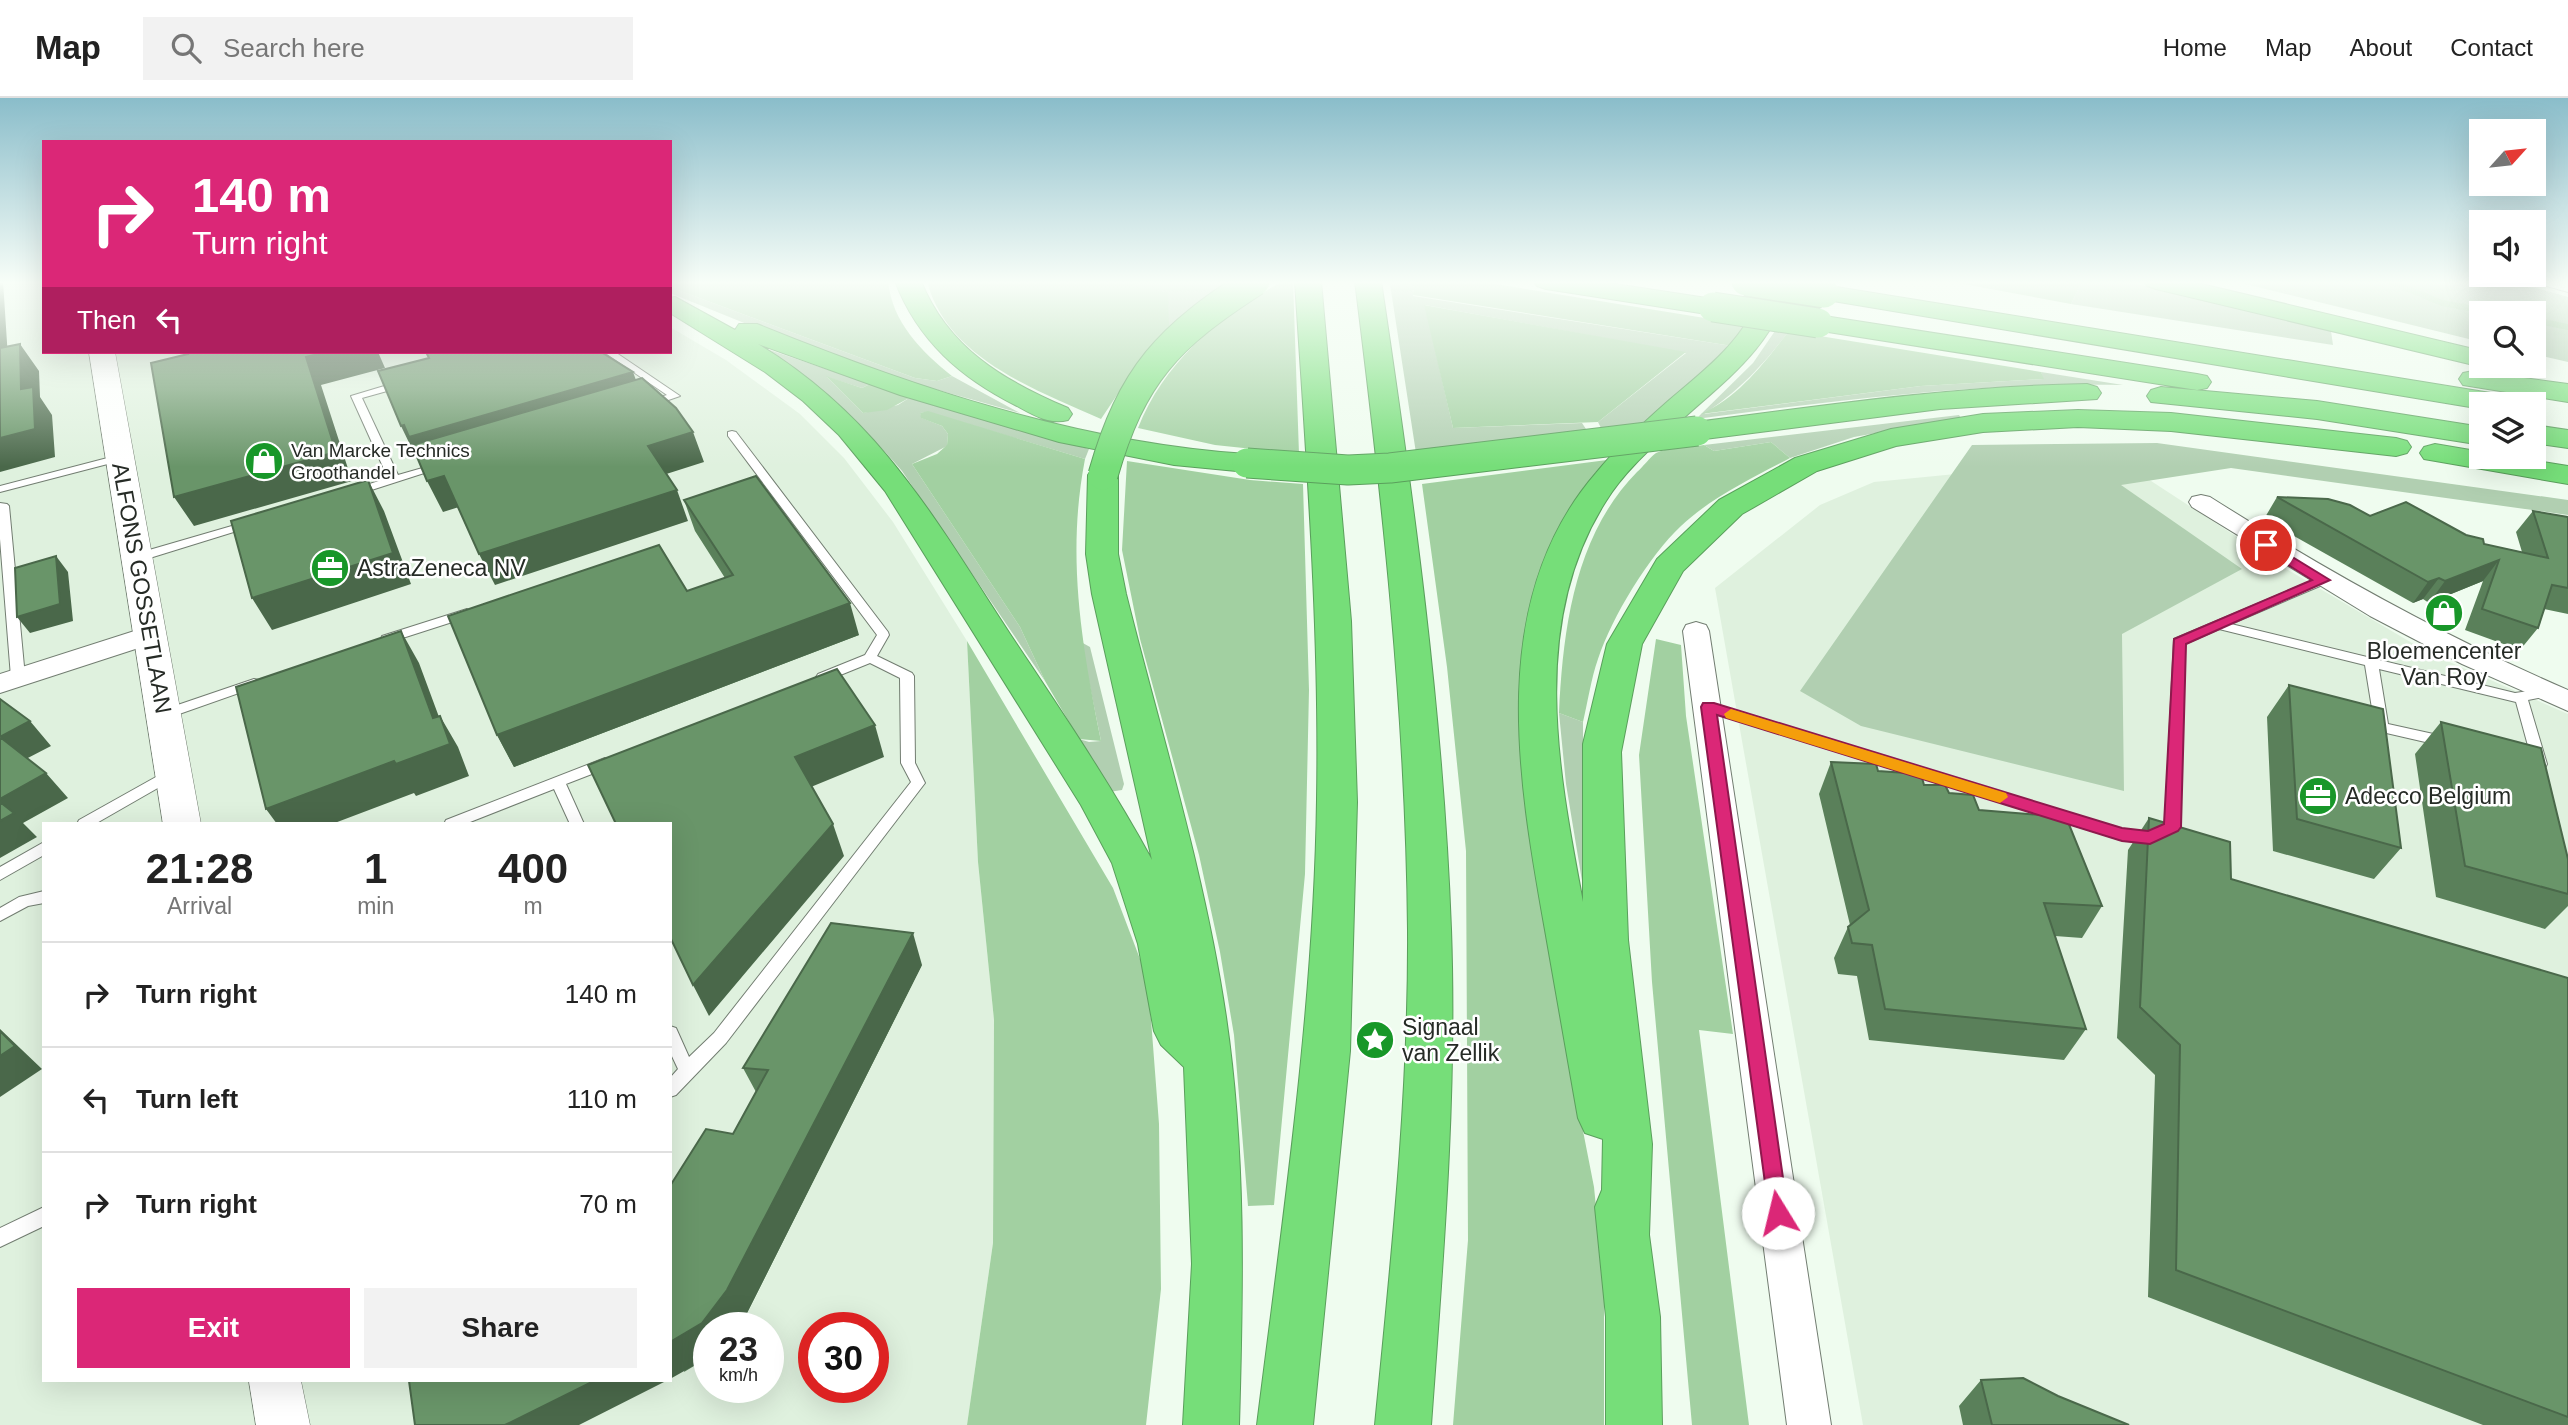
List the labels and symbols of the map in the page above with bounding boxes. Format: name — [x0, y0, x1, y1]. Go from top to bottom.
north arrow — [2469, 119, 2546, 196]
shop icon: Van Marcke Technics Groothandel — [243, 440, 285, 482]
place label: Van Marcke Technics Groothandel — [291, 440, 470, 483]
street label: ALFONS GOSSETLAAN — [107, 460, 177, 716]
pin — [2236, 515, 2296, 575]
office icon: AstraZeneca NV — [309, 547, 351, 589]
place label: AstraZeneca NV — [357, 555, 526, 581]
shop icon: Bloemencenter Van Roy — [2423, 592, 2465, 634]
place label: Bloemencenter Van Roy — [2367, 638, 2522, 690]
office icon: Adecco Belgium — [2297, 775, 2339, 817]
place label: Adecco Belgium — [2345, 783, 2511, 809]
place label: Signaal van Zellik — [1402, 1014, 1500, 1066]
place icon: Signaal van Zellik — [1354, 1019, 1396, 1061]
position arrow — [1741, 1176, 1815, 1250]
speed limit sign: 30 — [798, 1312, 889, 1403]

